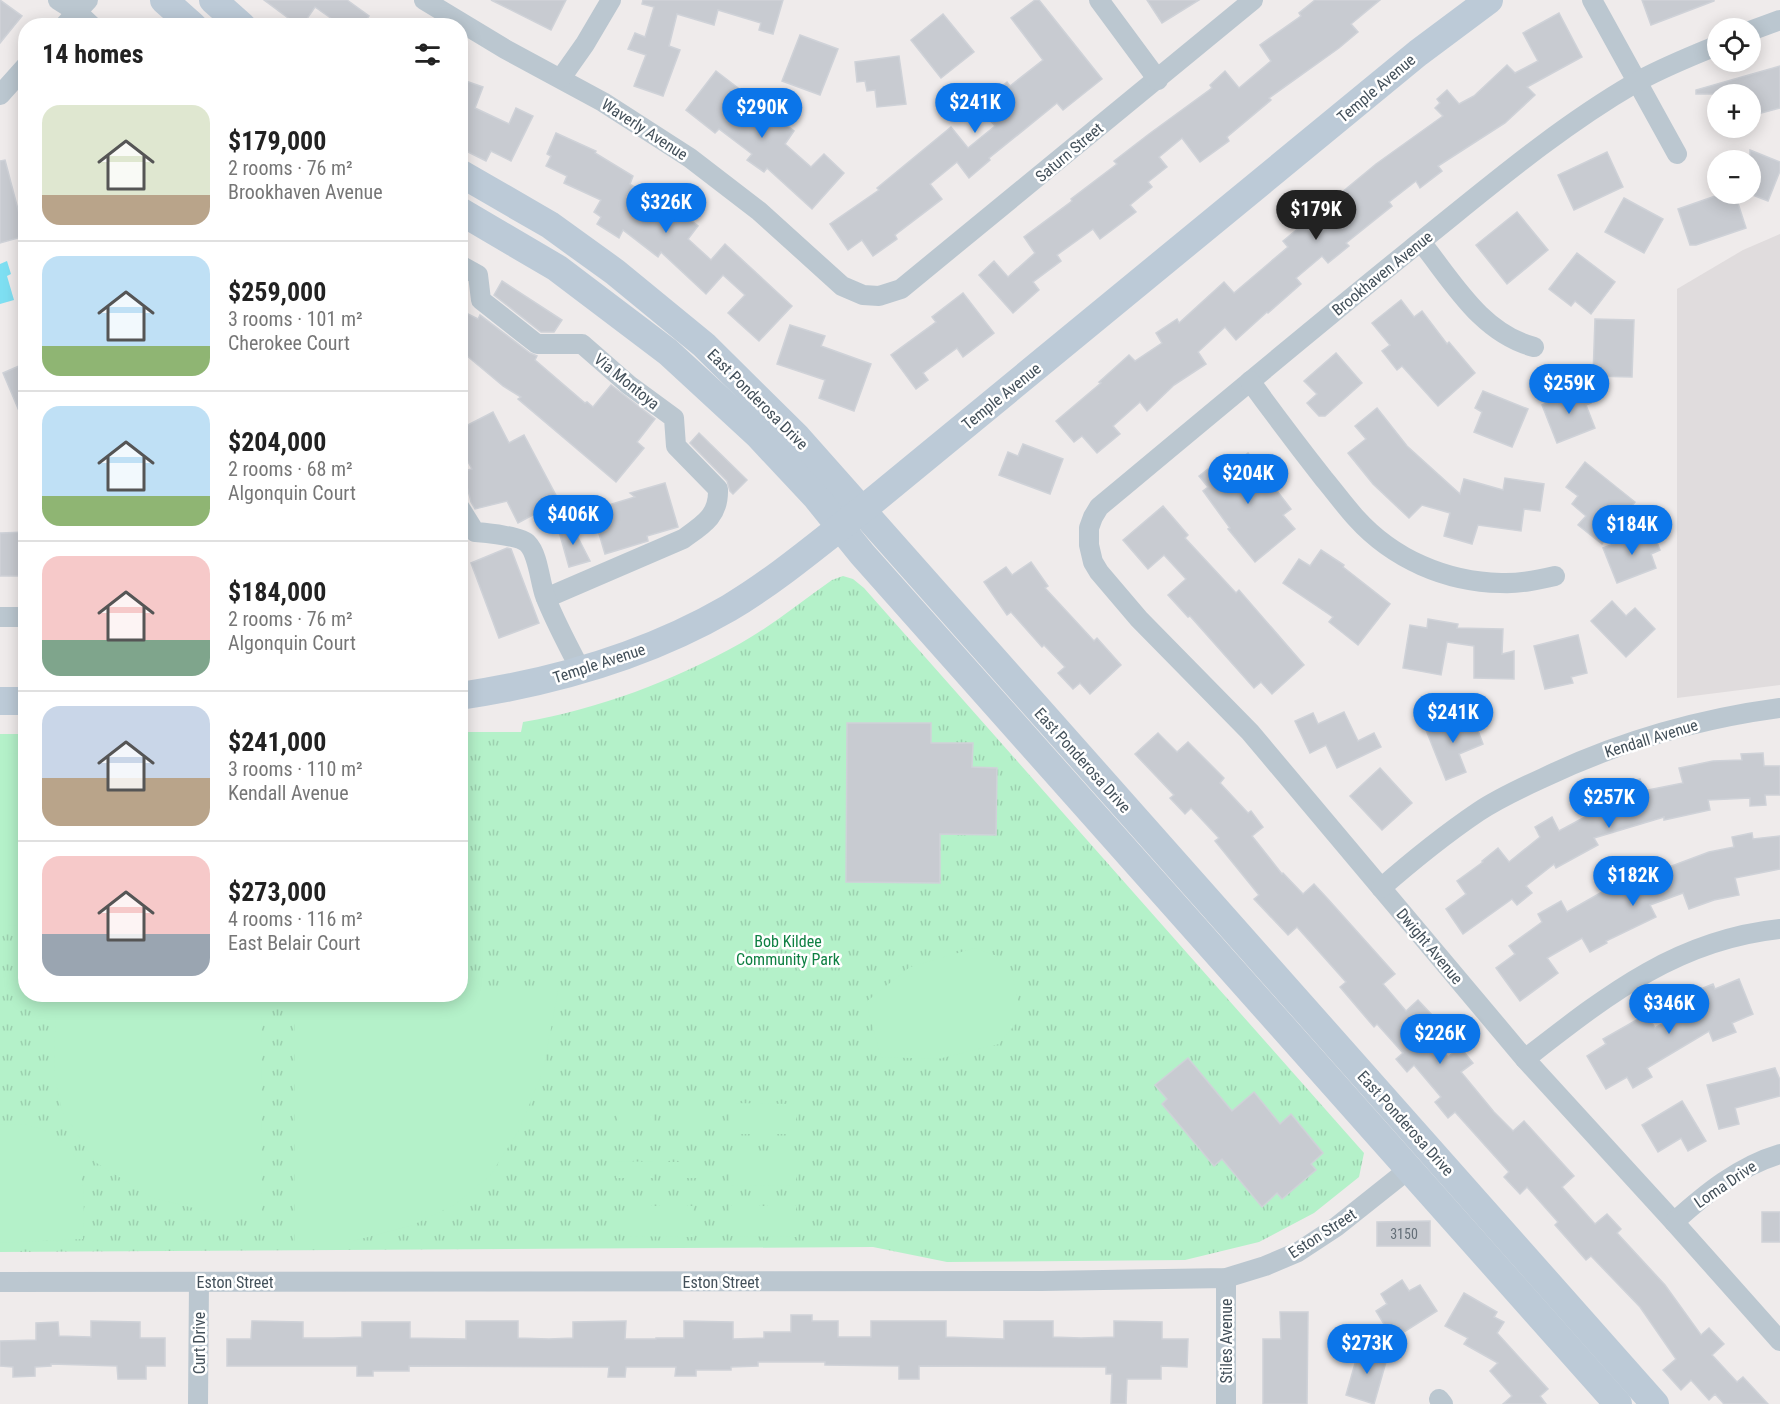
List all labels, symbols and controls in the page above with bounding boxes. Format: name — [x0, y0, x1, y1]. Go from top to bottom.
map controls — [1707, 18, 1761, 204]
button: locate — [1707, 18, 1761, 72]
icon: filters — [411, 38, 444, 71]
text: 14 homes — [42, 39, 144, 69]
street label: Temple Avenue — [1333, 50, 1419, 126]
pin: $241K — [933, 83, 1017, 134]
button: + — [1707, 84, 1761, 138]
pin: $290K — [720, 88, 804, 139]
text: $241K — [949, 90, 1001, 114]
street label: Waverly Avenue — [598, 95, 691, 164]
text: $290K — [736, 95, 788, 119]
street label: Saturn Street — [1032, 119, 1107, 186]
text: $179,000 — [228, 126, 326, 156]
icon: home — [90, 129, 162, 201]
button: − — [1707, 150, 1761, 204]
text: 2 rooms · 76 m² — [228, 156, 353, 180]
text: Brookhaven Avenue — [228, 180, 383, 204]
pin: $326K — [624, 183, 708, 234]
text: $326K — [640, 190, 692, 214]
pin: $179K — [1274, 190, 1358, 241]
text: $179K — [1290, 197, 1342, 221]
street label: Brookhaven Avenue — [1328, 227, 1436, 320]
text: $259,000 — [228, 277, 326, 307]
icon: home — [90, 280, 162, 352]
text: 3 rooms · 101 m² — [228, 307, 363, 331]
text: Cherokee Court — [228, 331, 350, 355]
street label: East Ponderosa Drive — [703, 345, 812, 454]
street label: Via Montoya — [590, 349, 663, 413]
street label: Temple Avenue — [958, 359, 1045, 434]
pin: $259K — [1527, 364, 1611, 415]
text: $259K — [1543, 371, 1595, 395]
text: $204,000 — [228, 427, 326, 457]
icon: home — [90, 430, 162, 502]
pin: $204K — [1206, 454, 1290, 505]
text: 2 rooms · 68 m² — [228, 457, 353, 481]
text: $204K — [1222, 461, 1274, 485]
text: Algonquin Court — [228, 481, 356, 505]
pin: $406K — [531, 495, 615, 546]
text: $406K — [547, 502, 599, 526]
pin: $184K — [1590, 505, 1674, 556]
text: $184K — [1606, 512, 1658, 536]
text: $184,000 — [228, 577, 326, 607]
icon: home — [90, 580, 162, 652]
text: 2 rooms · 76 m² — [228, 607, 353, 631]
text: Algonquin Court — [228, 631, 356, 655]
street label: Temple Avenue — [551, 640, 648, 687]
pin: $241K — [1411, 693, 1495, 744]
text: $241K — [1427, 700, 1479, 724]
street label: East Ponderosa Drive — [1031, 704, 1135, 817]
street label: Kendall Avenue — [1602, 715, 1700, 762]
text: $241,000 — [228, 727, 326, 757]
icon: home — [90, 730, 162, 802]
text: 3 rooms · 110 m² — [228, 757, 363, 781]
pin: $257K — [1567, 778, 1651, 829]
text: Kendall Avenue — [228, 781, 349, 805]
text: $257K — [1583, 785, 1635, 809]
pin: $182K — [1591, 856, 1675, 907]
text: $182K — [1607, 863, 1659, 887]
text: $273,000 — [228, 877, 326, 907]
icon: home — [90, 880, 162, 952]
street label: Dwight Avenue — [1392, 904, 1467, 988]
text: 4 rooms · 116 m² — [228, 907, 363, 931]
text: East Belair Court — [228, 931, 360, 955]
park label: Bob Kildee Community Park — [736, 932, 841, 969]
pin: $346K — [1627, 984, 1711, 1035]
text: $346K — [1643, 991, 1695, 1015]
pin: $226K — [1398, 1014, 1482, 1065]
text: $226K — [1414, 1021, 1466, 1045]
street label: East Ponderosa Drive — [1354, 1067, 1458, 1180]
street label: Loma Drive — [1691, 1157, 1760, 1212]
street label: Eston Street — [1285, 1204, 1360, 1262]
house number: 3150 — [1390, 1226, 1418, 1242]
street label: Eston Street — [197, 1273, 274, 1292]
street label: Eston Street — [683, 1273, 760, 1292]
street label: Stiles Avenue — [1217, 1299, 1236, 1383]
street label: Curt Drive — [190, 1312, 209, 1374]
pin: $273K — [1325, 1324, 1409, 1375]
text: $273K — [1341, 1331, 1393, 1355]

